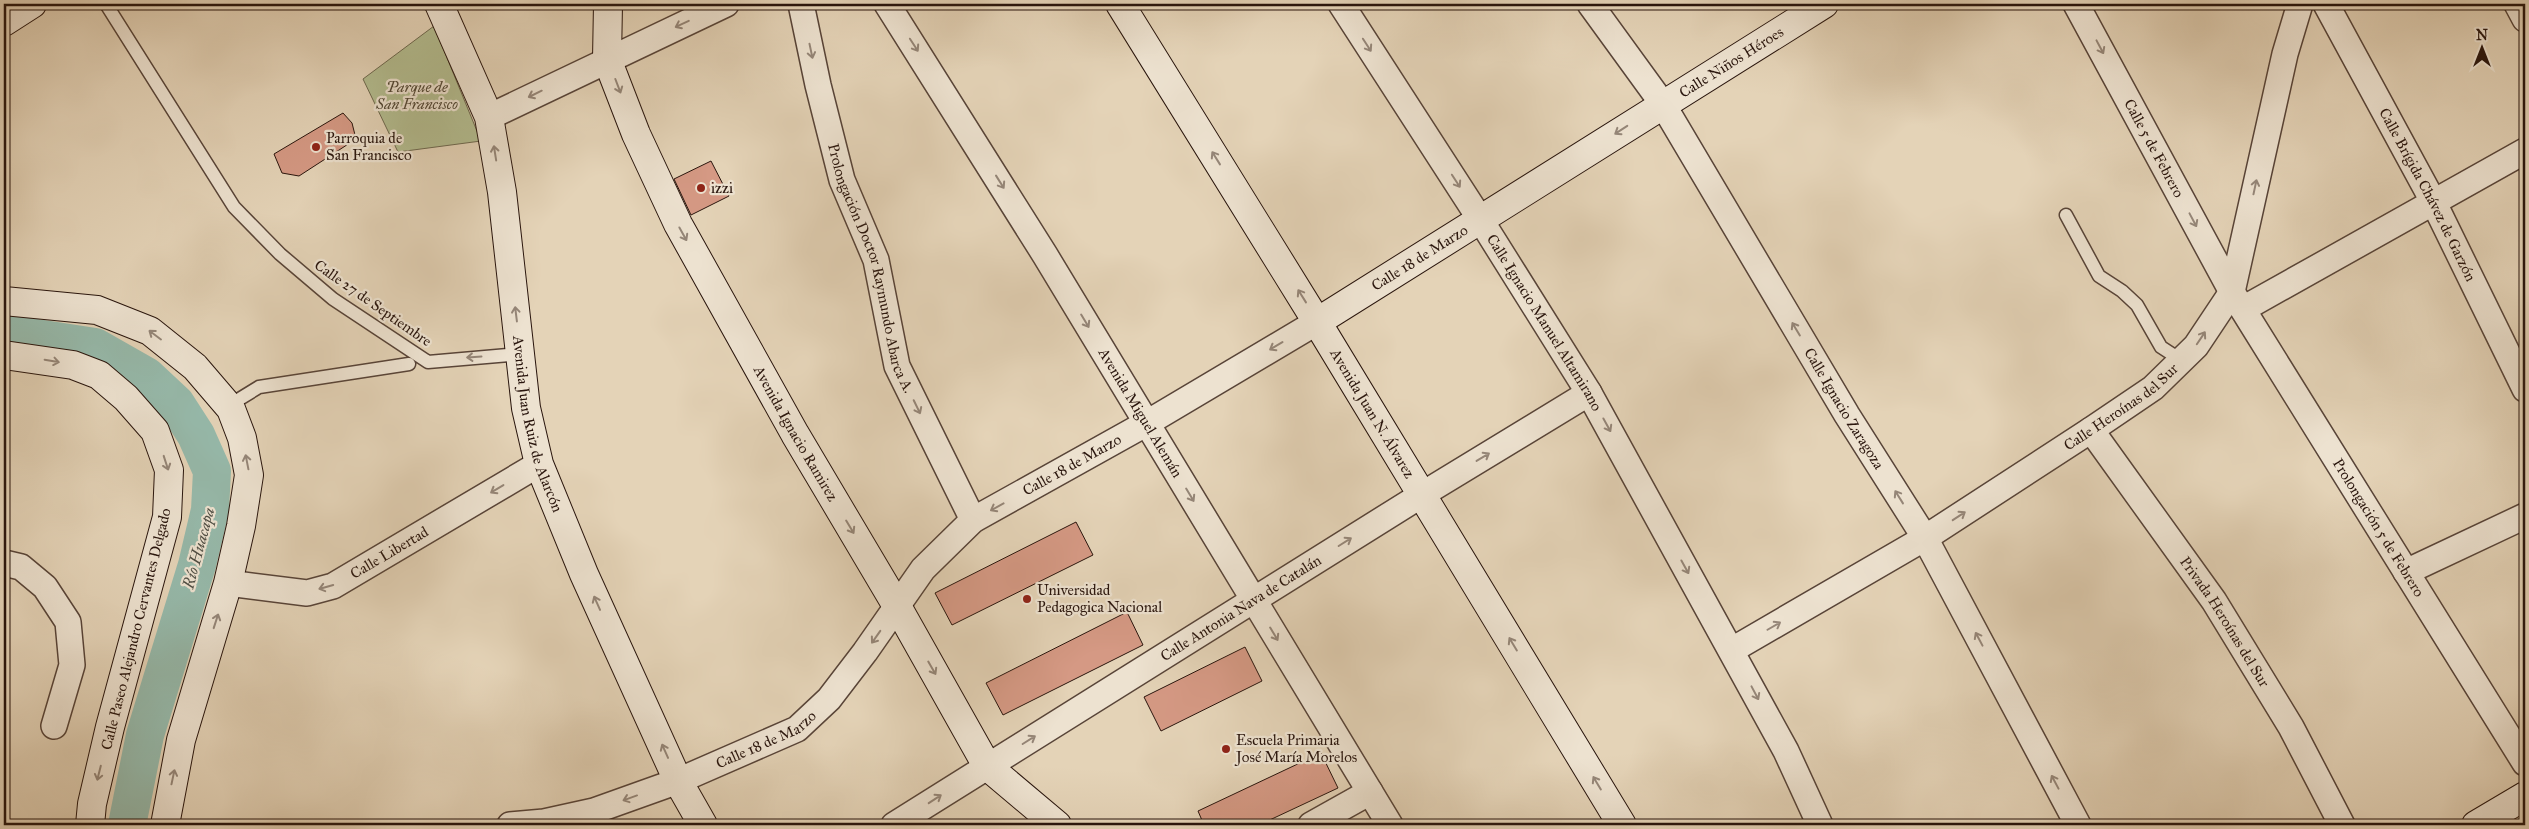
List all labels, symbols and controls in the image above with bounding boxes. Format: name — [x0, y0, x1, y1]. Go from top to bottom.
one-way arrow — [675, 20, 690, 30]
north arrow — [2456, 22, 2506, 72]
street label: Calle Niños Héroes — [1676, 23, 1787, 102]
text: N — [2476, 27, 2488, 44]
one-way arrow — [909, 37, 919, 51]
one-way arrow — [1362, 37, 1372, 51]
one-way arrow — [2095, 39, 2105, 53]
one-way arrow — [807, 43, 816, 59]
park label: Parque de San Francisco — [375, 78, 458, 113]
one-way arrow — [614, 78, 623, 93]
one-way arrow — [528, 90, 543, 99]
street label: Calle 5 de Febrero — [2120, 96, 2188, 201]
street label: Calle Brígida Chávez de Garzón — [2375, 105, 2480, 284]
one-way arrow — [1614, 124, 1628, 135]
place label: Parroquia de San Francisco — [326, 129, 412, 164]
marker: Parroquia de San Francisco — [310, 141, 322, 153]
street label: Prolongación Doctor Raymundo Abarca A. — [824, 142, 918, 396]
one-way arrow — [490, 146, 500, 162]
one-way arrow — [1210, 152, 1220, 166]
one-way arrow — [1450, 174, 1461, 188]
one-way arrow — [996, 175, 1006, 189]
place label: izzi — [711, 179, 733, 197]
one-way arrow — [2251, 180, 2261, 196]
marker: izzi — [695, 182, 707, 194]
one-way arrow — [2189, 213, 2199, 227]
street label: Calle 18 de Marzo — [1368, 221, 1471, 295]
one-way arrow — [679, 226, 689, 241]
street label: Calle Ignacio Manuel Altamirano — [1483, 231, 1606, 414]
street label: Calle 27 de Septiembre — [311, 256, 435, 350]
one-way arrow — [1296, 290, 1306, 304]
one-way arrow — [511, 307, 521, 323]
one-way arrow — [1080, 313, 1090, 327]
one-way arrow — [1790, 322, 1800, 336]
one-way arrow — [148, 330, 162, 340]
one-way arrow — [2196, 331, 2206, 345]
street label: Avenida Juan Ruiz de Alarcón — [509, 334, 567, 515]
one-way arrow — [1269, 342, 1283, 352]
street label: Avenida Miguel Alemán — [1094, 344, 1186, 481]
street label: Avenida Juan N. Álvarez — [1326, 344, 1419, 482]
street label: Calle Ignacio Zaragoza — [1800, 345, 1888, 473]
one-way arrow — [466, 352, 482, 362]
one-way arrow — [44, 357, 60, 367]
street label: Calle Heroínas del Sur — [2060, 359, 2182, 454]
street label: Avenida Ignacio Ramirez — [749, 362, 842, 505]
one-way arrow — [912, 399, 922, 414]
one-way arrow — [1602, 417, 1612, 431]
street label: Calle 18 de Marzo — [1019, 430, 1125, 500]
one-way arrow — [1475, 452, 1489, 462]
one-way arrow — [162, 455, 172, 471]
one-way arrow — [242, 455, 251, 471]
street label: Prolongación 5 de Febrero — [2329, 455, 2428, 600]
one-way arrow — [490, 485, 505, 495]
one-way arrow — [1186, 487, 1196, 501]
one-way arrow — [1894, 491, 1904, 505]
one-way arrow — [990, 502, 1005, 512]
water label: Río Huacapa — [178, 505, 219, 592]
street label: Calle Paseo Alejandro Cervantes Delgado — [97, 506, 175, 752]
one-way arrow — [1952, 511, 1966, 522]
one-way arrow — [846, 520, 856, 534]
street label: Calle Libertad — [347, 522, 432, 583]
one-way arrow — [1337, 537, 1351, 547]
street label: Calle Antonia Nava de Catalán — [1157, 551, 1324, 665]
street label: Privada Heroínas del Sur — [2176, 553, 2274, 691]
one-way arrow — [1681, 559, 1691, 574]
place label: Universidad Pedagogica Nacional — [1037, 581, 1163, 616]
one-way arrow — [318, 583, 334, 593]
marker: Universidad Pedagogica Nacional — [1021, 593, 1033, 605]
one-way arrow — [592, 596, 602, 611]
one-way arrow — [212, 613, 221, 629]
one-way arrow — [1766, 621, 1781, 630]
one-way arrow — [1270, 626, 1280, 640]
one-way arrow — [871, 629, 881, 643]
one-way arrow — [1974, 632, 1983, 647]
one-way arrow — [1508, 638, 1518, 652]
one-way arrow — [927, 660, 937, 675]
one-way arrow — [1750, 686, 1760, 701]
street label: Calle 18 de Marzo — [713, 707, 820, 772]
place label: Escuela Primaria José María Morelos — [1234, 731, 1357, 767]
one-way arrow — [1021, 734, 1035, 744]
marker: Escuela Primaria José María Morelos — [1220, 743, 1232, 755]
one-way arrow — [659, 744, 669, 759]
one-way arrow — [94, 765, 103, 781]
one-way arrow — [169, 770, 178, 786]
one-way arrow — [2050, 775, 2059, 790]
one-way arrow — [1592, 777, 1602, 791]
one-way arrow — [623, 794, 638, 803]
one-way arrow — [928, 794, 942, 804]

